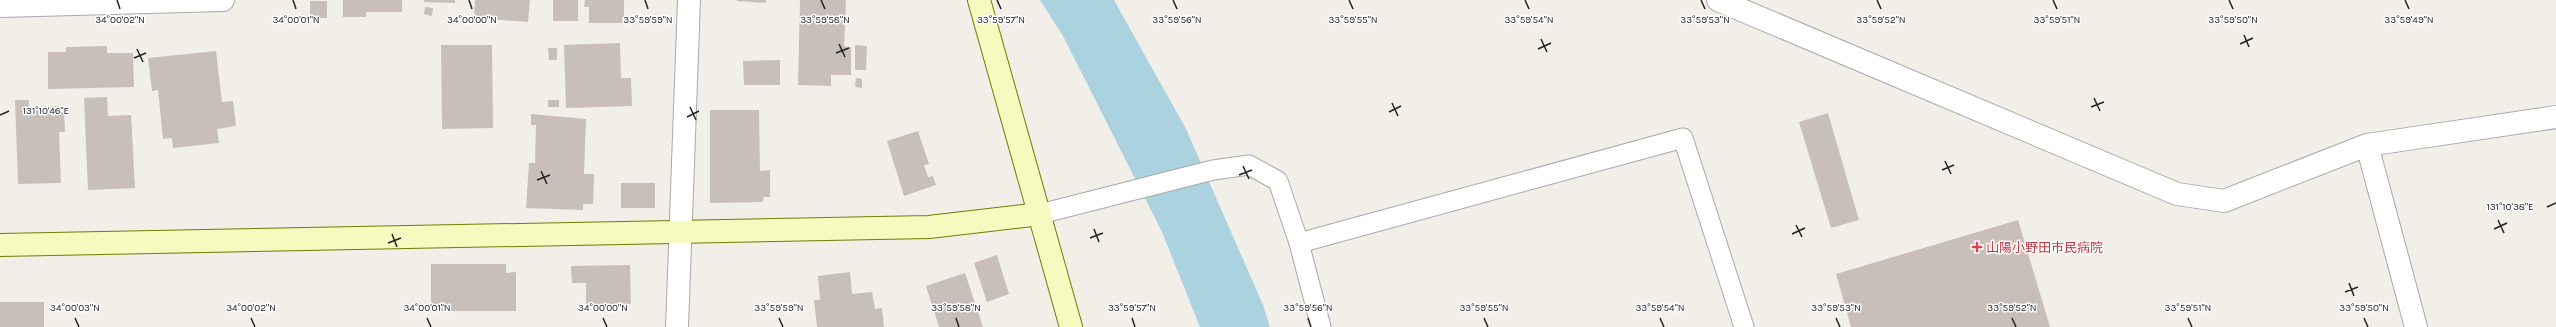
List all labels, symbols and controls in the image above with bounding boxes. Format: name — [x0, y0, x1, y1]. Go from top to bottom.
text: 34°00'02"N — [95, 14, 145, 26]
text: 34°00'01"N — [272, 14, 320, 26]
text: 34°00'00"N — [447, 14, 497, 26]
text: 33°59'59"N — [623, 14, 673, 26]
text: 33°59'58"N — [800, 14, 850, 26]
text: 33°59'57"N — [977, 14, 1025, 26]
text: 33°59'56"N — [1152, 14, 1202, 26]
text: 33°59'55"N — [1328, 14, 1378, 26]
text: 33°59'54"N — [1504, 14, 1554, 26]
text: 33°59'53"N — [1680, 14, 1730, 26]
text: 33°59'52"N — [1856, 14, 1906, 26]
text: 33°59'51"N — [2034, 14, 2080, 26]
text: 33°59'50"N — [2208, 14, 2258, 26]
text: 33°59'49"N — [2384, 14, 2434, 26]
text: 131°10'46"E — [23, 105, 69, 117]
text: 131°10'38"E — [2486, 201, 2534, 213]
place label: 山陽小野田市民病院 — [1986, 240, 2103, 255]
marker: 山陽小野田市民病院 — [1971, 241, 1983, 253]
text: 34°00'03"N — [50, 302, 100, 314]
text: 34°00'02"N — [226, 302, 276, 314]
text: 34°00'01"N — [403, 302, 451, 314]
text: 34°00'00"N — [578, 302, 628, 314]
text: 33°59'59"N — [754, 302, 804, 314]
text: 33°59'58"N — [931, 302, 981, 314]
text: 33°59'57"N — [1108, 302, 1156, 314]
text: 33°59'56"N — [1283, 302, 1333, 314]
text: 33°59'55"N — [1459, 302, 1509, 314]
text: 33°59'54"N — [1635, 302, 1685, 314]
text: 33°59'53"N — [1811, 302, 1861, 314]
text: 33°59'52"N — [1987, 302, 2037, 314]
text: 33°59'51"N — [2165, 302, 2211, 314]
text: 33°59'50"N — [2339, 302, 2389, 314]

